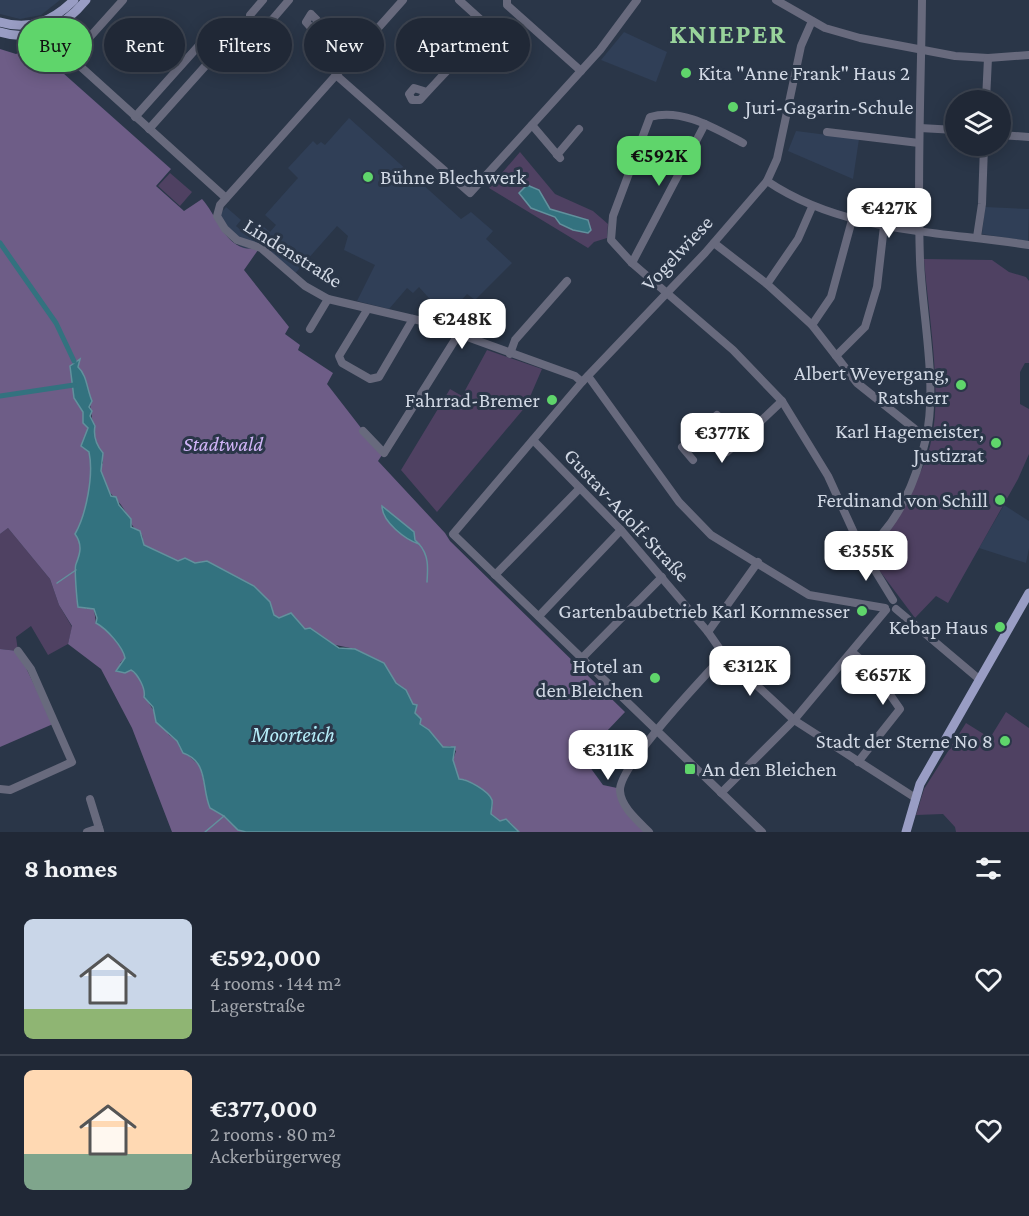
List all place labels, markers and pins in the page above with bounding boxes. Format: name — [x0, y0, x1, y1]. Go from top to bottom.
place label: Kita "Anne Frank" Haus 2 — [698, 61, 910, 85]
marker: Kita "Anne Frank" Haus 2 — [679, 66, 693, 80]
place label: Juri-Gagarin-Schule — [743, 95, 913, 119]
marker: Juri-Gagarin-Schule — [726, 100, 740, 114]
pin: €592K — [617, 136, 701, 187]
place label: Bühne Blechwerk — [380, 165, 526, 189]
marker: Bühne Blechwerk — [361, 170, 375, 184]
pin: €427K — [847, 188, 931, 239]
pin: €248K — [420, 299, 504, 350]
place label: Albert Weyergang, Ratsherr — [794, 361, 950, 409]
marker: Albert Weyergang, Ratsherr — [954, 378, 968, 392]
place label: Fahrrad-Bremer — [405, 388, 541, 412]
marker: Fahrrad-Bremer — [545, 393, 559, 407]
pin: €377K — [680, 413, 764, 464]
place label: Karl Hagemeister, Justizrat — [835, 419, 985, 467]
marker: Karl Hagemeister, Justizrat — [989, 436, 1003, 450]
place label: Ferdinand von Schill — [817, 488, 988, 512]
marker: Ferdinand von Schill — [993, 493, 1007, 507]
pin: €355K — [824, 531, 908, 582]
place label: Gartenbaubetrieb Karl Kornmesser — [558, 599, 851, 623]
marker: Gartenbaubetrieb Karl Kornmesser — [855, 604, 869, 618]
place label: Kebap Haus — [889, 615, 988, 639]
marker: Kebap Haus — [993, 620, 1007, 634]
pin: €312K — [708, 646, 792, 697]
place label: Hotel an den Bleichen — [535, 654, 643, 702]
pin: €657K — [841, 655, 925, 706]
marker: Hotel an den Bleichen — [648, 671, 662, 685]
place label: Stadt der Sterne No 8 — [816, 729, 993, 753]
pin: €311K — [566, 730, 650, 781]
marker: Stadt der Sterne No 8 — [998, 734, 1012, 748]
place label: An den Bleichen — [702, 757, 837, 781]
marker: An den Bleichen — [683, 762, 697, 776]

